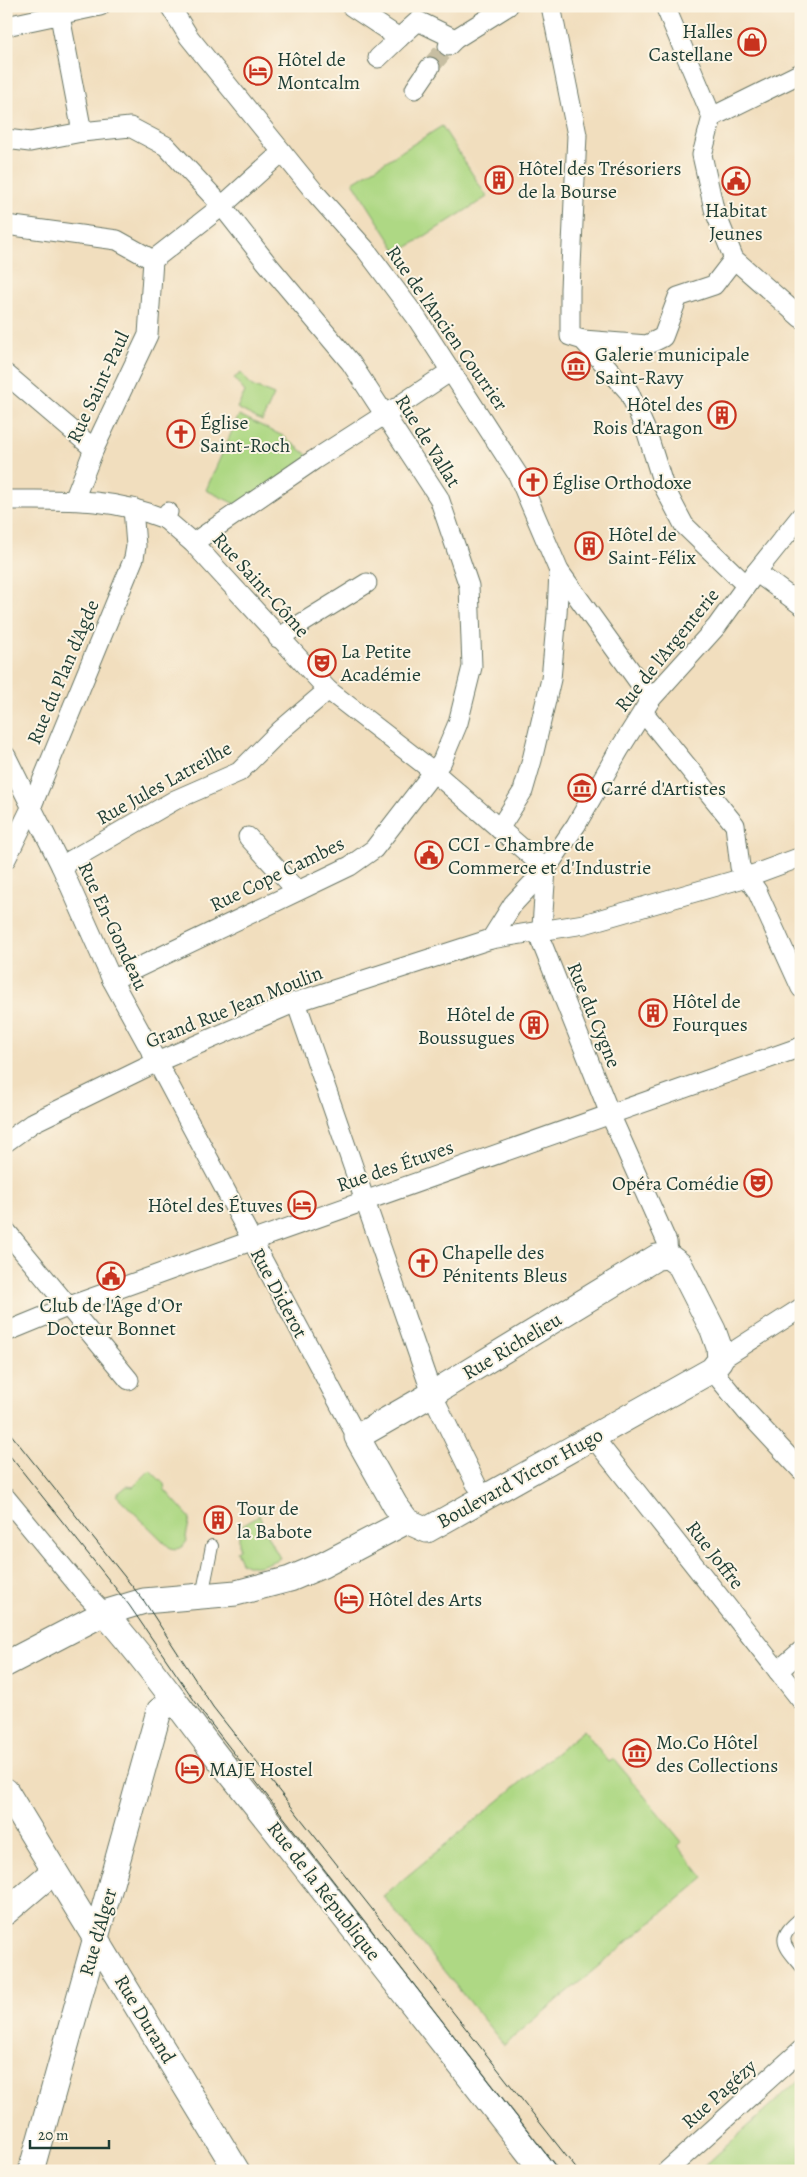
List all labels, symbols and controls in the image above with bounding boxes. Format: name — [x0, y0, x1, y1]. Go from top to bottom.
place label: Halles Castellane — [649, 18, 733, 68]
shop icon: Halles Castellane — [737, 27, 767, 57]
place label: Hôtel de Montcalm — [277, 46, 361, 96]
hotel icon: Hôtel de Montcalm — [243, 56, 273, 86]
place label: Hôtel des Trésoriers de la Bourse — [518, 155, 681, 205]
building icon: Hôtel des Trésoriers de la Bourse — [484, 165, 514, 195]
public building icon: Habitat Jeunes — [721, 166, 751, 196]
place label: Habitat Jeunes — [705, 197, 768, 247]
street label: Rue de l'Ancien Courrier — [380, 240, 515, 416]
street label: Rue Saint-Paul — [60, 326, 136, 447]
place label: Galerie municipale Saint-Ravy — [595, 341, 749, 391]
museum icon: Galerie municipale Saint-Ravy — [561, 351, 591, 381]
street label: Rue de Vallat — [389, 389, 467, 493]
place label: Hôtel des Rois d'Aragon — [593, 391, 703, 441]
building icon: Hôtel des Rois d'Aragon — [707, 400, 737, 430]
place label: Église Saint-Roch — [200, 409, 291, 459]
church icon: Église Saint-Roch — [166, 419, 196, 449]
church icon: Église Orthodoxe — [518, 467, 548, 497]
place label: Église Orthodoxe — [552, 469, 692, 496]
place label: Hôtel de Saint-Félix — [608, 521, 697, 571]
street label: Rue Saint-Côme — [206, 526, 316, 644]
building icon: Hôtel de Saint-Félix — [574, 531, 604, 561]
street label: Rue de l'Argenterie — [609, 582, 725, 718]
street label: Rue du Plan d'Agde — [20, 596, 106, 748]
place label: La Petite Académie — [340, 638, 421, 688]
theatre icon: La Petite Académie — [307, 648, 337, 678]
street label: Rue Jules Latreilhe — [92, 735, 236, 831]
museum icon: Carré d'Artistes — [567, 773, 597, 803]
place label: Carré d'Artistes — [601, 775, 726, 802]
street label: Rue Cope Cambes — [205, 830, 349, 918]
place label: CCI - Chambre de Commerce et d'Industrie — [448, 831, 651, 881]
public building icon: CCI - Chambre de Commerce et d'Industrie — [414, 840, 444, 870]
street label: Rue En-Gondeau — [71, 857, 155, 995]
street label: Rue du Cygne — [561, 958, 627, 1072]
street label: Grand Rue Jean Moulin — [142, 959, 326, 1055]
place label: Hôtel de Fourques — [672, 988, 748, 1038]
building icon: Hôtel de Fourques — [638, 998, 668, 1028]
place label: Hôtel de Boussugues — [418, 1001, 515, 1051]
building icon: Hôtel de Boussugues — [519, 1010, 549, 1040]
street label: Rue des Étuves — [333, 1133, 457, 1199]
theatre icon: Opéra Comédie — [743, 1168, 773, 1198]
place label: Opéra Comédie — [612, 1170, 739, 1197]
hotel icon: Hôtel des Étuves — [287, 1190, 317, 1220]
place label: Hôtel des Étuves — [147, 1192, 283, 1219]
place label: Chapelle des Pénitents Bleus — [442, 1239, 567, 1289]
street label: Rue Diderot — [244, 1243, 314, 1343]
church icon: Chapelle des Pénitents Bleus — [408, 1248, 438, 1278]
public building icon: Club de l'Âge d'Or Docteur Bonnet — [96, 1261, 126, 1291]
place label: Club de l'Âge d'Or Docteur Bonnet — [40, 1292, 183, 1342]
street label: Rue Richelieu — [457, 1306, 567, 1386]
street label: Boulevard Victor Hugo — [432, 1421, 608, 1535]
place label: Tour de la Babote — [237, 1495, 312, 1545]
building icon: Tour de la Babote — [203, 1505, 233, 1535]
street label: Rue Joffre — [680, 1515, 750, 1595]
hotel icon: Hôtel des Arts — [334, 1584, 364, 1614]
place label: Hôtel des Arts — [368, 1586, 482, 1613]
place label: Mo.Co Hôtel des Collections — [656, 1729, 778, 1779]
museum icon: Mo.Co Hôtel des Collections — [622, 1738, 652, 1768]
hotel icon: MAJE Hostel — [175, 1754, 205, 1784]
place label: MAJE Hostel — [209, 1756, 313, 1783]
street label: Rue de la République — [261, 1816, 387, 1966]
street label: Rue d'Alger — [73, 1884, 124, 1979]
street label: Rue Durand — [108, 1970, 182, 2068]
street label: Rue Pagézy — [676, 2052, 763, 2135]
scale bar — [30, 2117, 109, 2149]
text: 20 m — [38, 2125, 69, 2145]

